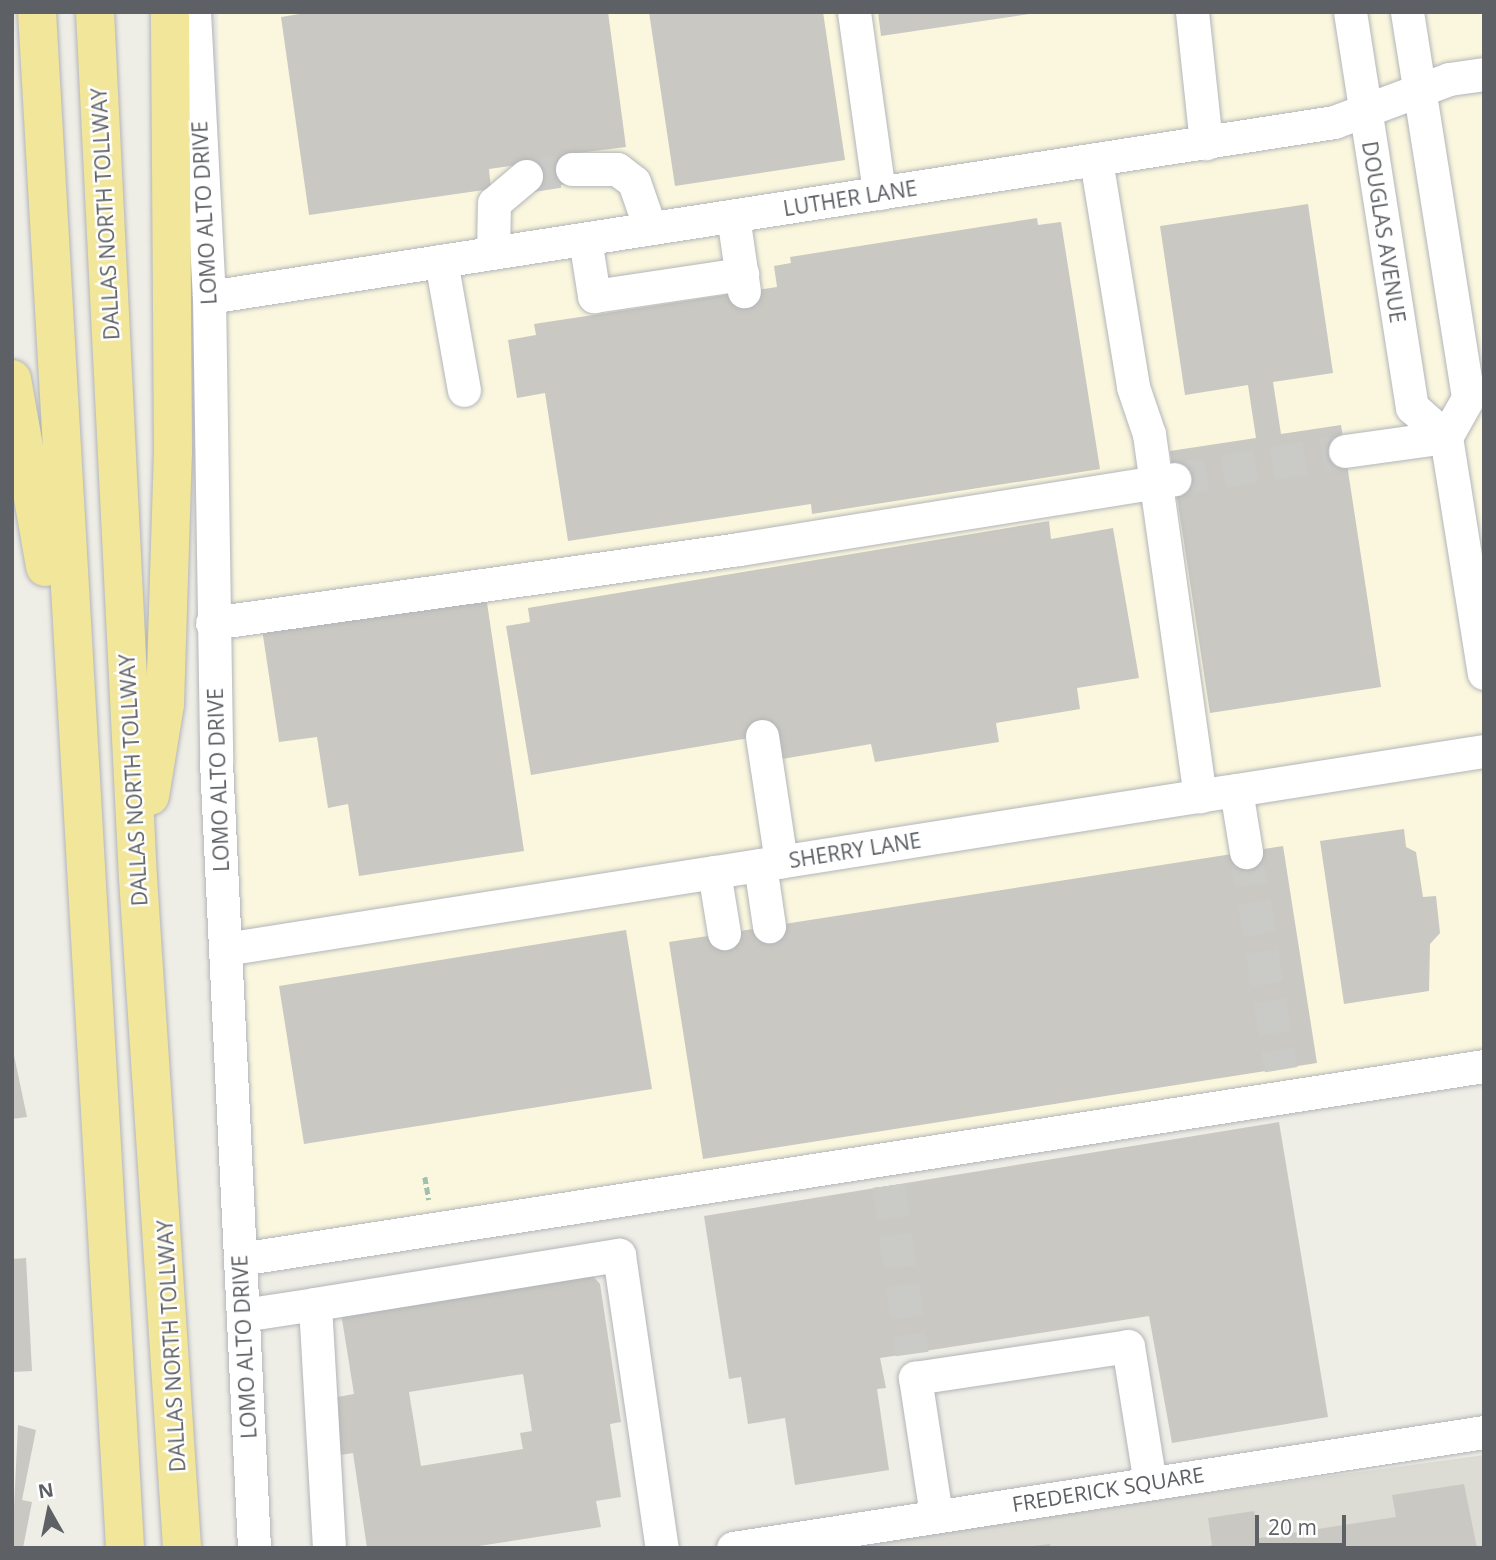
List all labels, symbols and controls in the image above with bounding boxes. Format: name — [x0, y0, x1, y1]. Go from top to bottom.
street label: DALLAS NORTH TOLLWAY — [86, 87, 124, 341]
street label: LOMO ALTO DRIVE — [187, 121, 221, 305]
street label: DOUGLAS AVENUE — [1357, 139, 1411, 325]
street label: LUTHER LANE — [781, 175, 919, 221]
street label: DALLAS NORTH TOLLWAY — [114, 653, 152, 907]
street label: LOMO ALTO DRIVE — [202, 688, 234, 872]
street label: SHERRY LANE — [787, 827, 923, 873]
street label: DALLAS NORTH TOLLWAY — [152, 1219, 190, 1473]
street label: LOMO ALTO DRIVE — [227, 1255, 261, 1439]
street label: FREDERICK SQUARE — [1010, 1461, 1206, 1517]
north arrow — [14, 1476, 84, 1546]
text: N — [36, 1476, 55, 1504]
scale bar — [1258, 1500, 1349, 1544]
text: 20 m — [1268, 1513, 1317, 1541]

